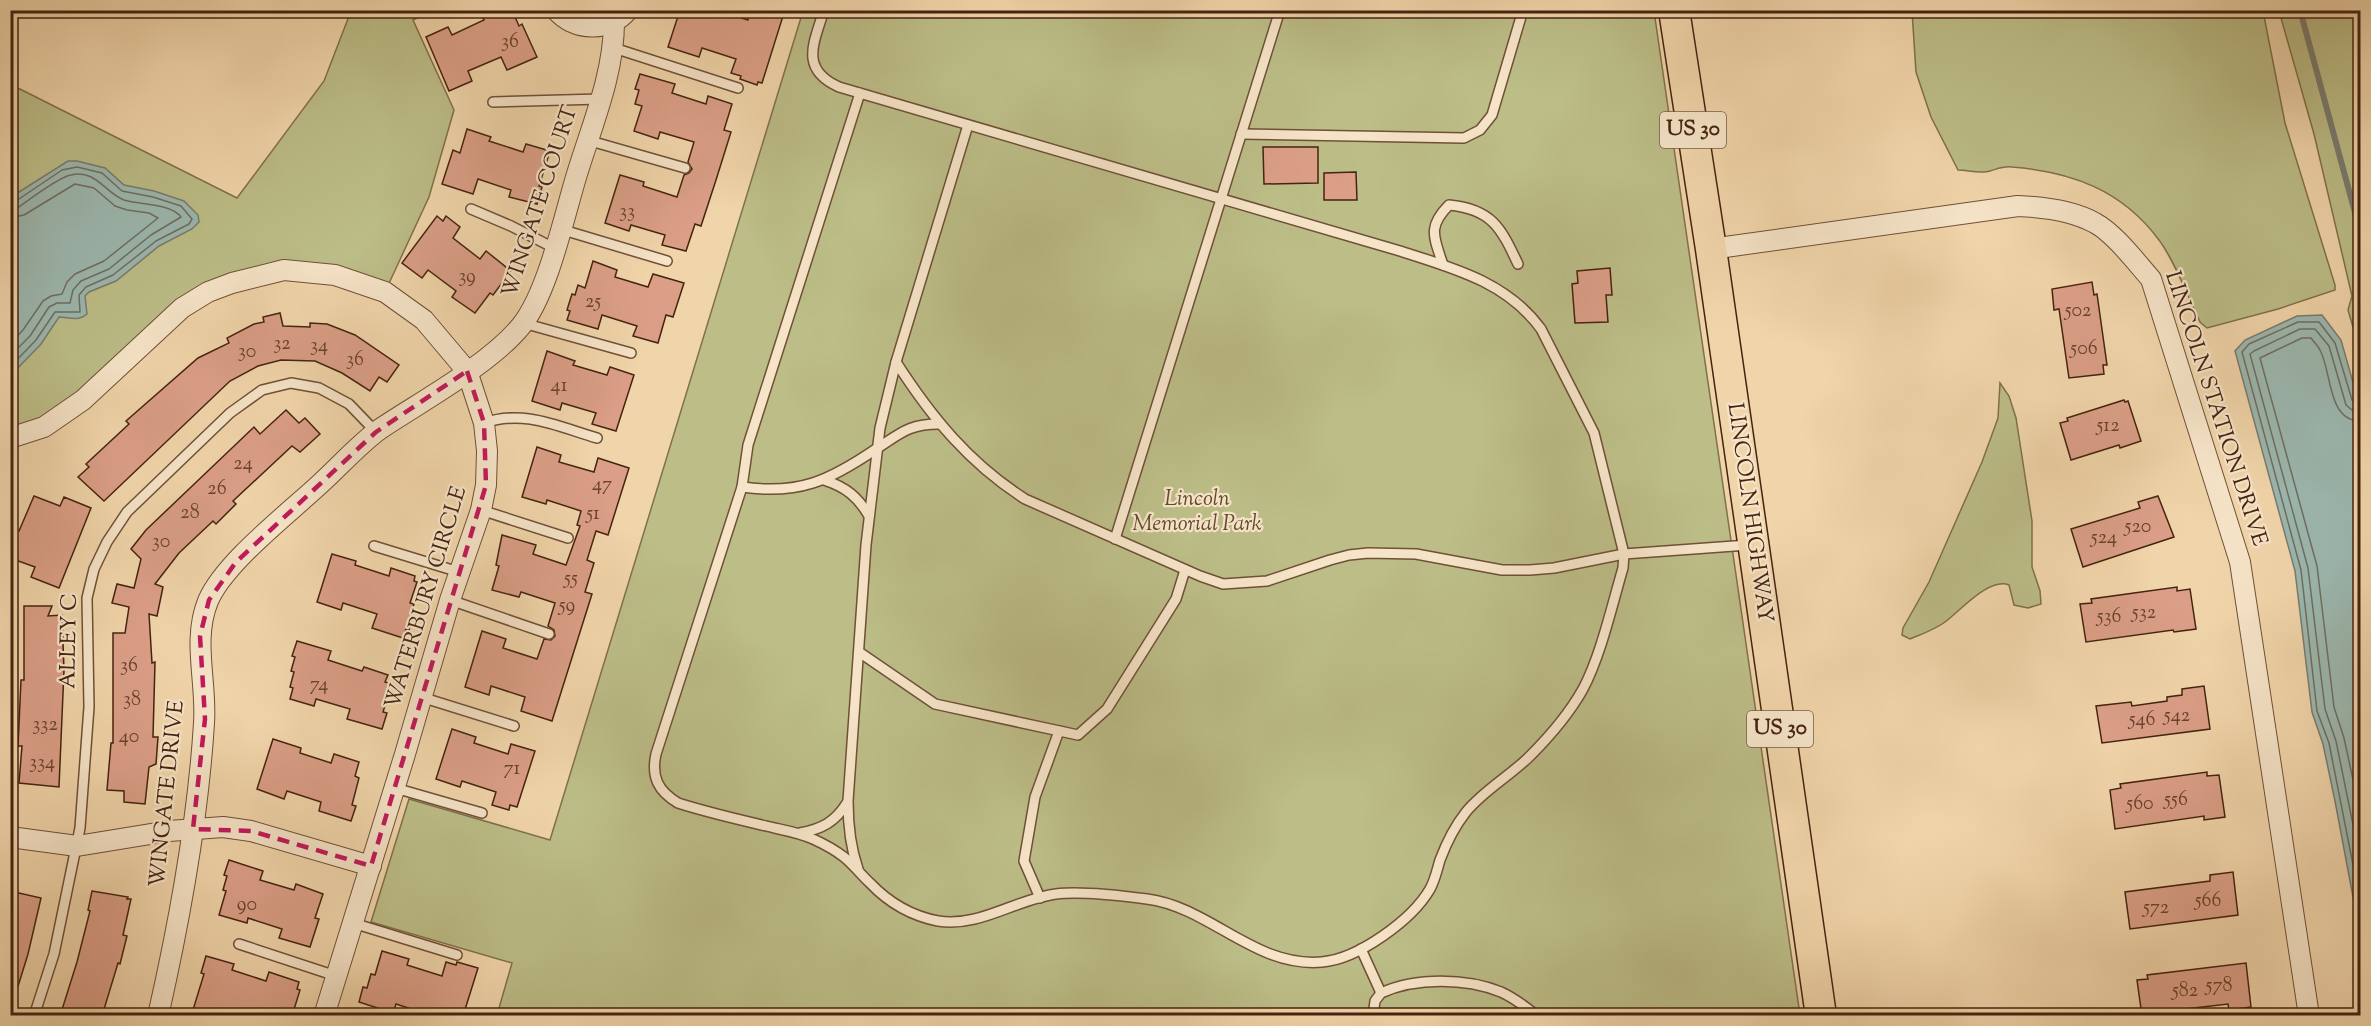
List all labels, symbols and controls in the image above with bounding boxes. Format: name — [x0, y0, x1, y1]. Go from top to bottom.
house number: 36 — [501, 28, 519, 57]
street label: WINGATE COURT — [495, 101, 587, 302]
road number: US 30 — [1660, 112, 1726, 148]
house number: 33 — [619, 198, 635, 227]
house number: 39 — [458, 263, 476, 292]
street label: LINCOLN STATION DRIVE — [2155, 267, 2275, 551]
house number: 25 — [585, 288, 601, 317]
house number: 502 — [2064, 297, 2091, 326]
house number: 32 — [273, 330, 291, 359]
house number: 34 — [310, 332, 328, 361]
house number: 506 — [2069, 335, 2098, 364]
house number: 30 — [238, 338, 256, 367]
house number: 36 — [346, 346, 364, 375]
house number: 41 — [551, 372, 568, 401]
street label: LINCOLN HIGHWAY — [1718, 401, 1780, 625]
house number: 512 — [2096, 412, 2120, 441]
house number: 24 — [233, 450, 253, 479]
house number: 47 — [592, 471, 612, 500]
house number: 26 — [207, 475, 227, 504]
street label: WATERBURY CIRCLE — [378, 483, 476, 713]
park label: Lincoln Memorial Park — [1132, 484, 1262, 541]
house number: 28 — [180, 499, 200, 528]
house number: 51 — [585, 500, 600, 529]
house number: 520 — [2124, 513, 2151, 542]
house number: 524 — [2090, 524, 2117, 553]
house number: 30 — [152, 528, 170, 557]
house number: 55 — [563, 565, 578, 594]
house number: 59 — [558, 592, 575, 621]
street label: ALLEY C — [53, 593, 87, 689]
house number: 532 — [2131, 599, 2156, 628]
house number: 536 — [2096, 603, 2121, 632]
house number: 36 — [120, 652, 138, 681]
house number: 74 — [310, 671, 328, 700]
house number: 38 — [123, 686, 141, 715]
street label: WINGATE DRIVE — [142, 699, 194, 889]
house number: 542 — [2163, 702, 2190, 731]
house number: 546 — [2128, 706, 2155, 735]
house number: 332 — [32, 711, 58, 740]
road number: US 30 — [1747, 711, 1813, 747]
house number: 40 — [119, 723, 139, 752]
house number: 334 — [29, 749, 55, 778]
house number: 71 — [504, 755, 521, 784]
house number: 556 — [2163, 786, 2188, 815]
house number: 560 — [2125, 790, 2154, 819]
house number: 566 — [2194, 887, 2221, 916]
house number: 90 — [237, 891, 257, 920]
house number: 572 — [2142, 894, 2169, 923]
house number: 578 — [2205, 972, 2232, 1001]
house number: 582 — [2171, 977, 2198, 1006]

